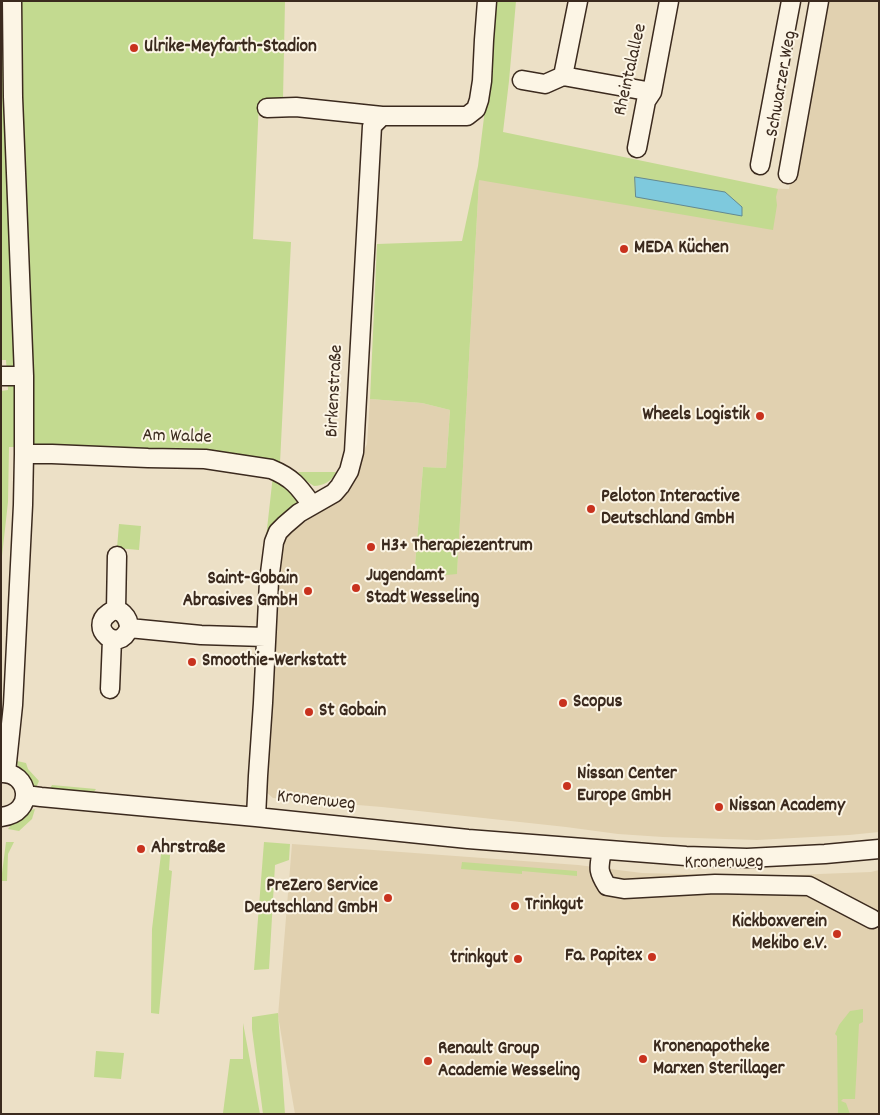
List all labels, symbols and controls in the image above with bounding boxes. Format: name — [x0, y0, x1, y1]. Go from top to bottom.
street label: Rheintalallee — [610, 22, 654, 118]
street label: Schwarzer Weg — [762, 29, 804, 139]
place label: Ulrike-Meyfarth-Stadion — [144, 37, 317, 59]
marker: Ulrike-Meyfarth-Stadion — [128, 42, 140, 54]
place label: MEDA Küchen — [634, 238, 729, 260]
marker: MEDA Küchen — [618, 243, 630, 255]
street label: Birkenstraße — [322, 344, 350, 438]
place label: Wheels Logistik — [642, 405, 750, 427]
marker: Wheels Logistik — [754, 410, 766, 422]
street label: Am Walde — [142, 425, 212, 451]
place label: Peloton Interactive Deutschland GmbH — [601, 487, 740, 531]
marker: Peloton Interactive Deutschland GmbH — [585, 503, 597, 515]
place label: H3+ Therapiezentrum — [381, 536, 533, 558]
marker: H3+ Therapiezentrum — [365, 541, 377, 553]
place label: Jugendamt Stadt Wesseling — [366, 566, 479, 610]
place label: Saint-Gobain Abrasives GmbH — [183, 569, 298, 613]
marker: Jugendamt Stadt Wesseling — [350, 582, 362, 594]
marker: Saint-Gobain Abrasives GmbH — [302, 585, 314, 597]
place label: Smoothie-Werkstatt — [202, 651, 346, 673]
marker: Smoothie-Werkstatt — [186, 656, 198, 668]
place label: Scopus — [573, 692, 622, 714]
marker: Scopus — [557, 697, 569, 709]
place label: St Gobain — [319, 701, 386, 723]
marker: St Gobain — [303, 706, 315, 718]
place label: Nissan Center Europe GmbH — [577, 764, 677, 808]
marker: Nissan Center Europe GmbH — [561, 780, 573, 792]
street label: Kronenweg — [275, 787, 357, 817]
place label: Nissan Academy — [729, 796, 845, 818]
marker: Nissan Academy — [713, 801, 725, 813]
place label: Ahrstraße — [151, 838, 225, 860]
marker: Ahrstraße — [135, 843, 147, 855]
street label: Kronenweg — [684, 852, 764, 876]
place label: PreZero Service Deutschland GmbH — [244, 876, 378, 920]
marker: PreZero Service Deutschland GmbH — [382, 892, 394, 904]
place label: Trinkgut — [525, 895, 583, 917]
marker: Trinkgut — [509, 900, 521, 912]
place label: Kickboxverein Mekibo e.V. — [732, 912, 827, 956]
marker: Kickboxverein Mekibo e.V. — [831, 928, 843, 940]
place label: Fa. Papitex — [565, 946, 642, 968]
place label: trinkgut — [450, 948, 508, 970]
marker: Fa. Papitex — [646, 951, 658, 963]
marker: trinkgut — [512, 953, 524, 965]
place label: Kronenapotheke Marxen Sterillager — [653, 1037, 785, 1081]
place label: Renault Group Academie Wesseling — [438, 1039, 580, 1083]
marker: Kronenapotheke Marxen Sterillager — [637, 1053, 649, 1065]
marker: Renault Group Academie Wesseling — [422, 1055, 434, 1067]

